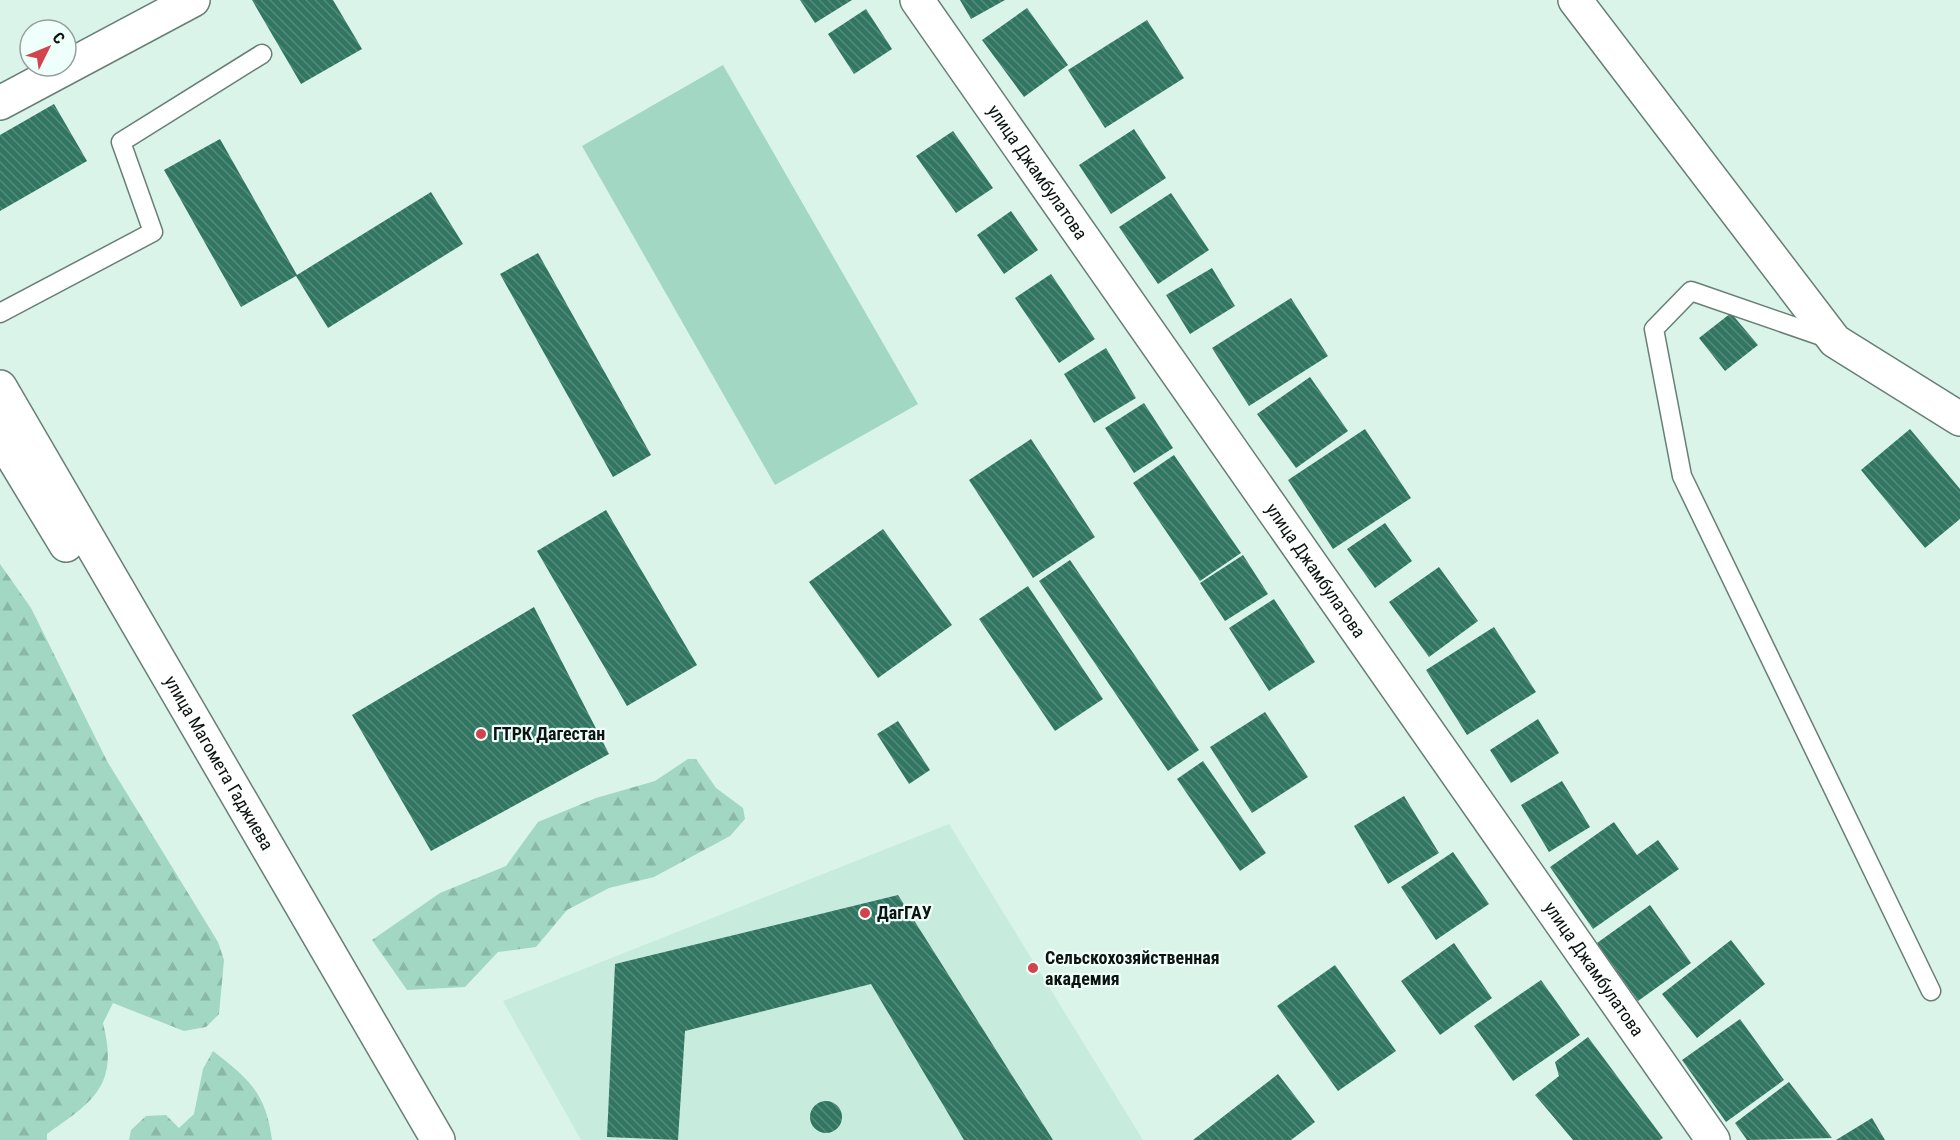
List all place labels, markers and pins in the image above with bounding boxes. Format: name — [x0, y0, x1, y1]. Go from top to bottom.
place label: ГТРК Дагестан — [493, 723, 605, 744]
marker: ГТРК Дагестан — [474, 727, 488, 741]
place label: ДагГАУ — [877, 902, 932, 923]
marker: ДагГАУ — [858, 906, 872, 920]
place label: Сельскохозяйственная академия — [1045, 947, 1220, 989]
marker: Сельскохозяйственная академия — [1026, 961, 1040, 975]

